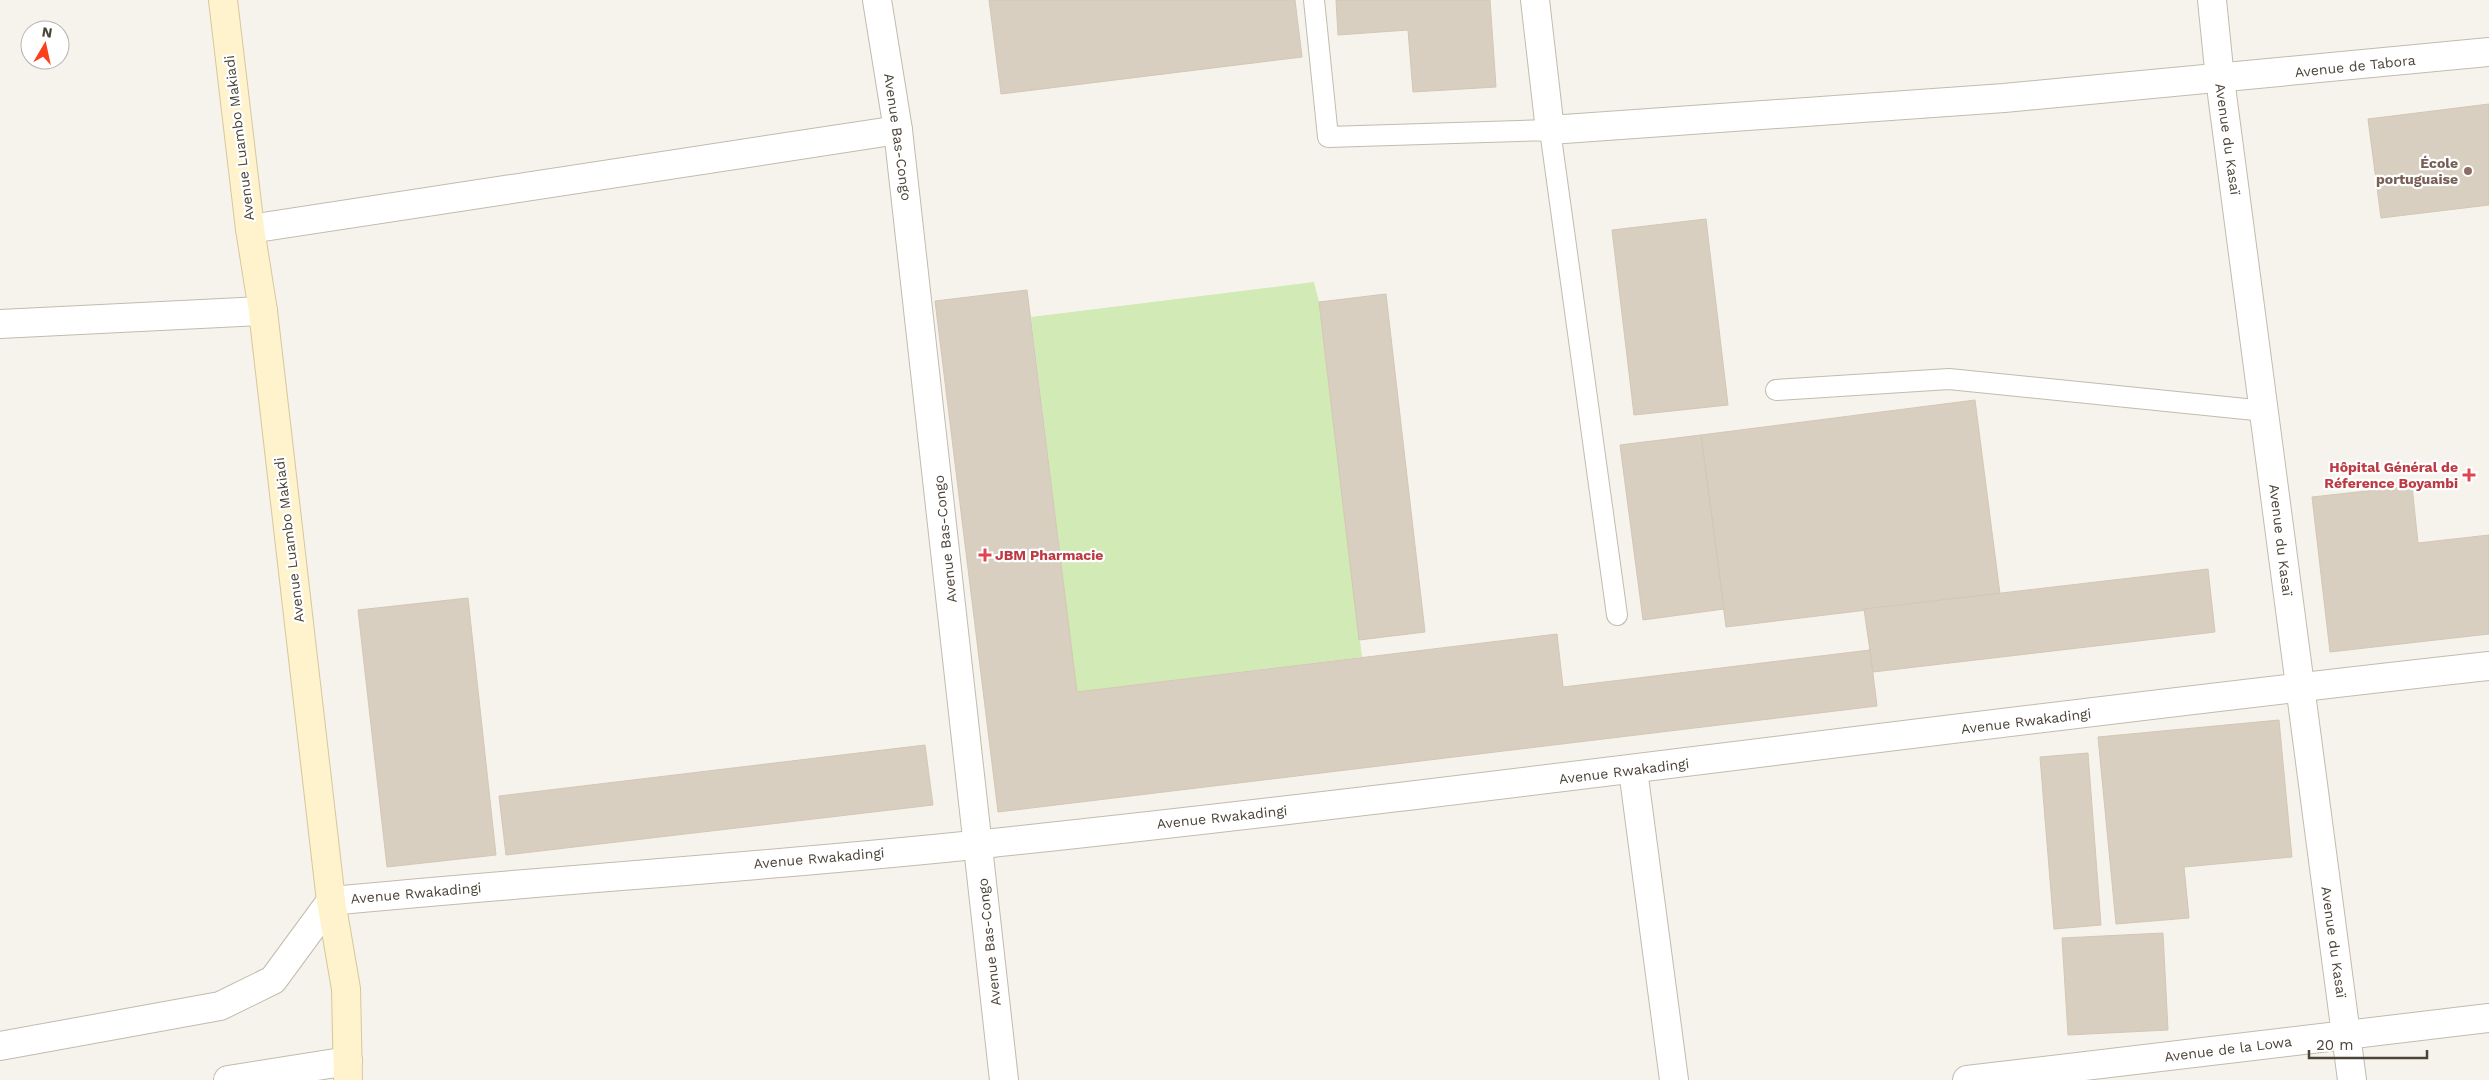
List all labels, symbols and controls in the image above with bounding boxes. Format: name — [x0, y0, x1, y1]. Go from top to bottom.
north arrow — [20, 20, 70, 70]
text: N — [41, 23, 53, 41]
street label: Avenue de Tabora — [2294, 52, 2416, 80]
street label: Avenue Luambo Makiadi — [221, 55, 257, 221]
street label: Avenue Bas-Congo — [881, 72, 915, 202]
street label: Avenue du Kasaï — [2212, 82, 2244, 196]
place label: École portuguaise — [2376, 155, 2458, 187]
marker: École portuguaise — [2462, 165, 2474, 177]
street label: Avenue Luambo Makiadi — [271, 457, 307, 623]
place label: Hôpital Général de Réference Boyambi — [2324, 459, 2458, 491]
marker: Hôpital Général de Réference Boyambi — [2462, 468, 2476, 482]
street label: Avenue Bas-Congo — [930, 474, 960, 604]
street label: Avenue du Kasaï — [2266, 483, 2296, 597]
place label: JBM Pharmacie — [995, 547, 1103, 563]
marker: JBM Pharmacie — [979, 549, 991, 561]
street label: Avenue Rwakadingi — [1960, 705, 2092, 737]
street label: Avenue Rwakadingi — [1558, 755, 1690, 787]
street label: Avenue Rwakadingi — [1156, 802, 1288, 832]
street label: Avenue Rwakadingi — [753, 844, 885, 872]
street label: Avenue Bas-Congo — [974, 877, 1004, 1007]
street label: Avenue Rwakadingi — [350, 879, 482, 907]
street label: Avenue du Kasaï — [2318, 885, 2350, 999]
scale bar — [2309, 1028, 2426, 1060]
street label: Avenue de la Lowa — [2163, 1033, 2293, 1065]
text: 20 m — [2316, 1036, 2354, 1054]

